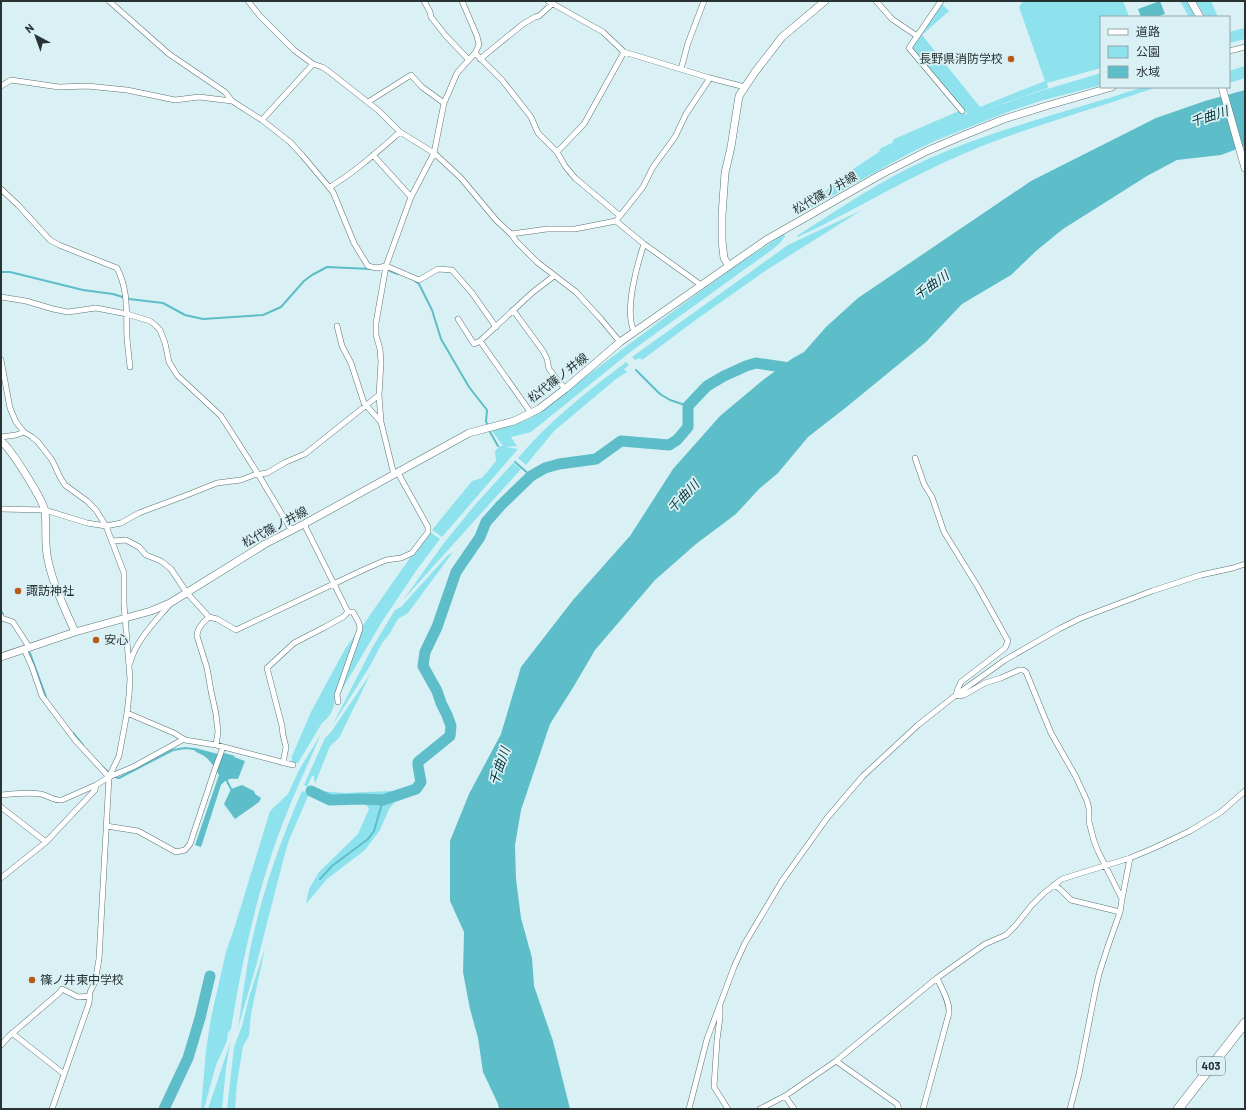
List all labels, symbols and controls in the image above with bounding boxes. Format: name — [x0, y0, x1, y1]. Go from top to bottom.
north arrow — [16, 16, 56, 56]
legend — [1100, 16, 1230, 88]
text: N — [22, 21, 36, 35]
text: 道路 — [1136, 24, 1160, 38]
text: 公園 — [1136, 44, 1160, 58]
place label: 長野県消防学校 — [919, 51, 1003, 65]
marker: 長野県消防学校 — [1006, 54, 1016, 64]
text: 水域 — [1136, 64, 1160, 78]
water label: 千曲川 — [1188, 102, 1232, 130]
street label: 松代篠ノ井線 — [790, 168, 859, 216]
water label: 千曲川 — [910, 266, 953, 303]
street label: 松代篠ノ井線 — [525, 350, 590, 405]
water label: 千曲川 — [664, 475, 704, 516]
street label: 松代篠ノ井線 — [239, 503, 310, 549]
place label: 諏訪神社 — [26, 583, 74, 597]
marker: 諏訪神社 — [13, 586, 23, 596]
place label: 安心 — [104, 632, 128, 646]
marker: 安心 — [91, 635, 101, 645]
water label: 千曲川 — [485, 743, 514, 787]
place label: 篠ノ井東中学校 — [40, 972, 124, 986]
marker: 篠ノ井東中学校 — [27, 975, 37, 985]
road number: 403 — [1197, 1057, 1225, 1075]

